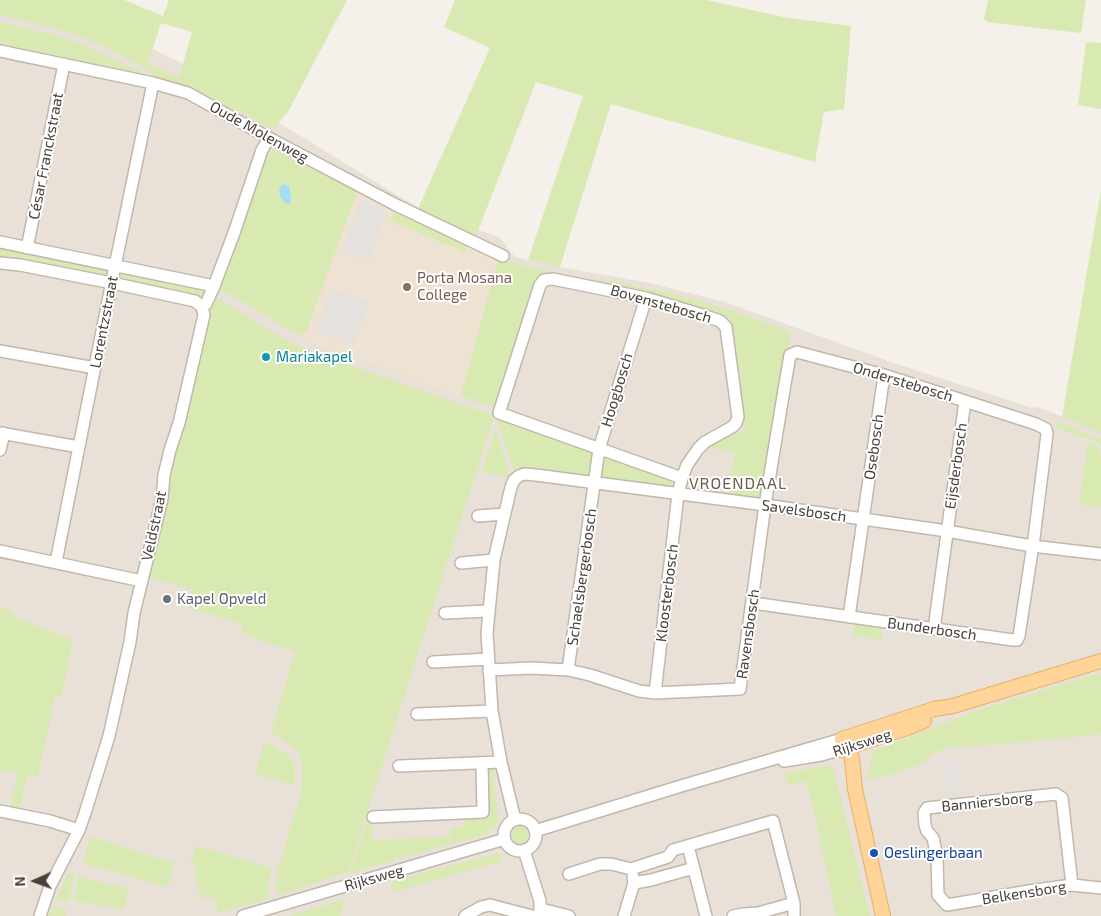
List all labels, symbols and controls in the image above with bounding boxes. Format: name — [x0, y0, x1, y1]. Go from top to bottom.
street label: César Franckstraat — [25, 91, 67, 221]
street label: Oude Molenweg — [206, 97, 312, 167]
place label: Porta Mosana College — [417, 269, 512, 304]
street label: Lorentzstraat — [86, 274, 122, 370]
marker: Porta Mosana College — [401, 281, 413, 293]
street label: Bovenstebosch — [608, 281, 714, 327]
place label: Mariakapel — [276, 348, 352, 366]
marker: Mariakapel — [260, 351, 272, 363]
street label: Hoogbosch — [597, 351, 637, 429]
street label: Onderstebosch — [851, 358, 955, 406]
street label: Osebosch — [860, 413, 888, 481]
street label: Eijsderbosch — [941, 422, 971, 510]
district label: VROENDAAL — [688, 474, 788, 494]
street label: Veldstraat — [138, 489, 170, 563]
street label: Savelsbosch — [760, 496, 848, 526]
street label: Schaelsbergerbosch — [563, 507, 601, 647]
street label: Kloosterbosch — [652, 543, 682, 643]
street label: Ravensbosch — [733, 588, 763, 680]
place label: Kapel Opveld — [177, 590, 266, 608]
marker: Kapel Opveld — [161, 593, 173, 605]
street label: Bunderbosch — [886, 614, 978, 644]
street label: Rijksweg — [830, 725, 894, 761]
street label: Banniersborg — [940, 788, 1034, 816]
place label: Oeslingerbaan — [884, 844, 983, 862]
marker: Oeslingerbaan — [868, 847, 880, 859]
north arrow — [10, 856, 60, 906]
street label: Rijksweg — [342, 861, 406, 895]
text: N — [11, 876, 28, 887]
street label: Belkensborg — [981, 877, 1067, 909]

